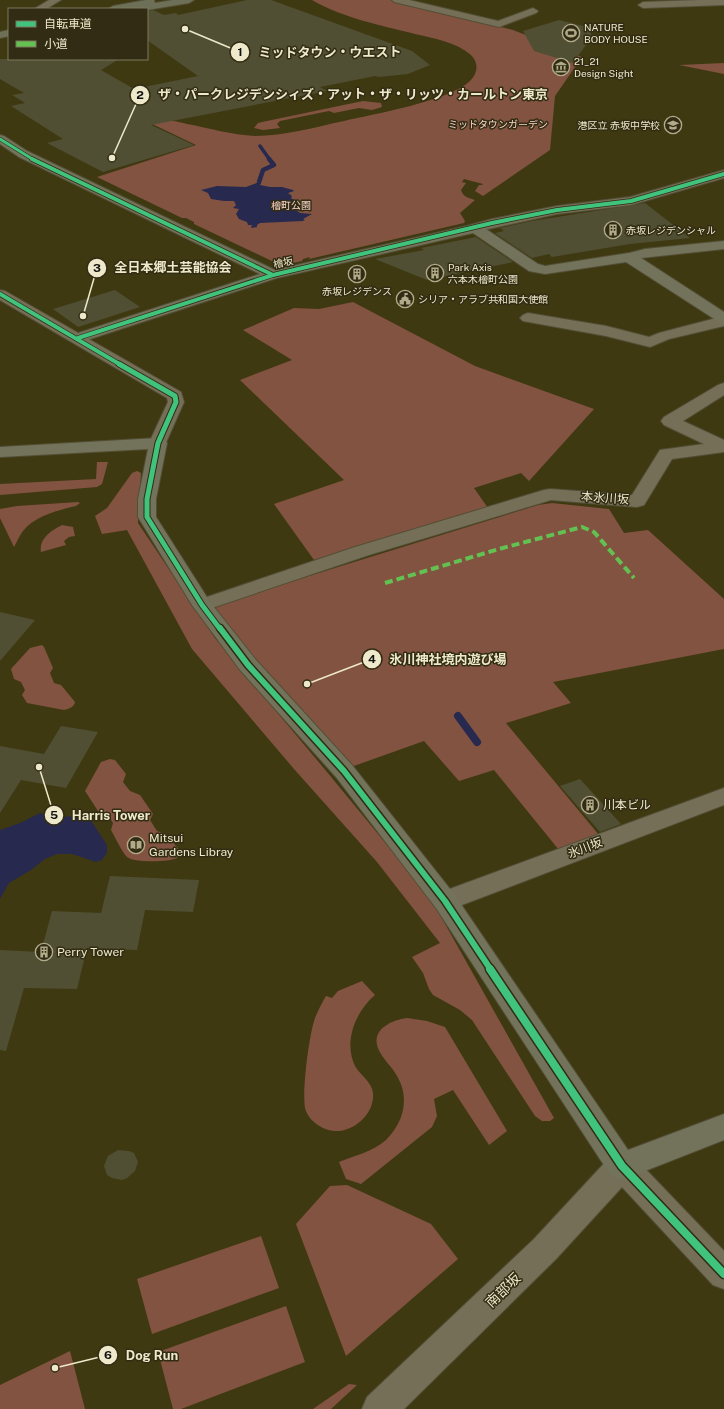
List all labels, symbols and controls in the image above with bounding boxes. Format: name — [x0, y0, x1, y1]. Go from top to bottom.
legend — [8, 8, 148, 60]
text: 自転車道 — [44, 17, 92, 31]
place label: NATURE BODY HOUSE — [584, 21, 648, 45]
sports icon: NATURE BODY HOUSE — [561, 23, 581, 43]
text: 小道 — [44, 37, 68, 51]
callout: ミッドタウン・ウエスト — [230, 40, 409, 65]
text: 1 — [237, 45, 243, 59]
text: ミッドタウン・ウエスト — [258, 45, 402, 60]
place label: 21_21 Design Sight — [574, 55, 633, 79]
museum icon: 21_21 Design Sight — [551, 57, 571, 77]
callout: ザ・パークレジデンシィズ・アット・ザ・リッツ・カールトン東京 — [130, 82, 556, 107]
text: ザ・パークレジデンシィズ・アット・ザ・リッツ・カールトン東京 — [158, 87, 548, 102]
text: 2 — [136, 88, 144, 102]
school or university icon: 港区立 赤坂中学校 — [663, 115, 683, 135]
park label: ミッドタウンガーデン — [448, 118, 548, 130]
place label: 港区立 赤坂中学校 — [578, 119, 660, 131]
park label: 檜町公園 — [271, 199, 311, 211]
building icon: 赤坂レジデンシャル — [603, 220, 623, 240]
place label: 赤坂レジデンシャル — [626, 224, 716, 236]
street label: 檜坂 — [272, 254, 294, 270]
callout: 全日本郷土芸能協会 — [87, 255, 240, 280]
text: 全日本郷土芸能協会 — [114, 260, 232, 275]
text: 3 — [93, 261, 101, 275]
place label: Park Axis 六本木檜町公園 — [448, 261, 518, 285]
building icon: Park Axis 六本木檜町公園 — [425, 263, 445, 283]
building icon: 赤坂レジデンス — [347, 264, 367, 284]
place label: 赤坂レジデンス — [322, 285, 392, 297]
public building icon: シリア・アラブ共和国大使館 — [395, 289, 415, 309]
place label: シリア・アラブ共和国大使館 — [418, 293, 548, 305]
street label: 本氷川坂 — [581, 489, 629, 507]
callout: 氷川神社境内遊び場 — [362, 647, 515, 672]
text: 4 — [368, 652, 376, 666]
text: 氷川神社境内遊び場 — [389, 652, 507, 667]
building icon: 川本ビル — [580, 795, 600, 815]
place label: 川本ビル — [603, 798, 651, 812]
callout: Harris Tower — [44, 803, 159, 828]
text: 5 — [50, 808, 58, 822]
text: Harris Tower — [72, 808, 151, 823]
place label: Mitsui Gardens Libray — [149, 831, 234, 859]
library icon: Mitsui Gardens Libray — [126, 835, 146, 855]
street label: 氷川坂 — [566, 835, 604, 861]
building icon: Perry Tower — [34, 942, 54, 962]
place label: Perry Tower — [57, 945, 124, 959]
street label: 南部坂 — [482, 1270, 524, 1310]
callout: Dog Run — [98, 1343, 186, 1368]
text: 6 — [104, 1348, 112, 1362]
text: Dog Run — [126, 1348, 178, 1363]

